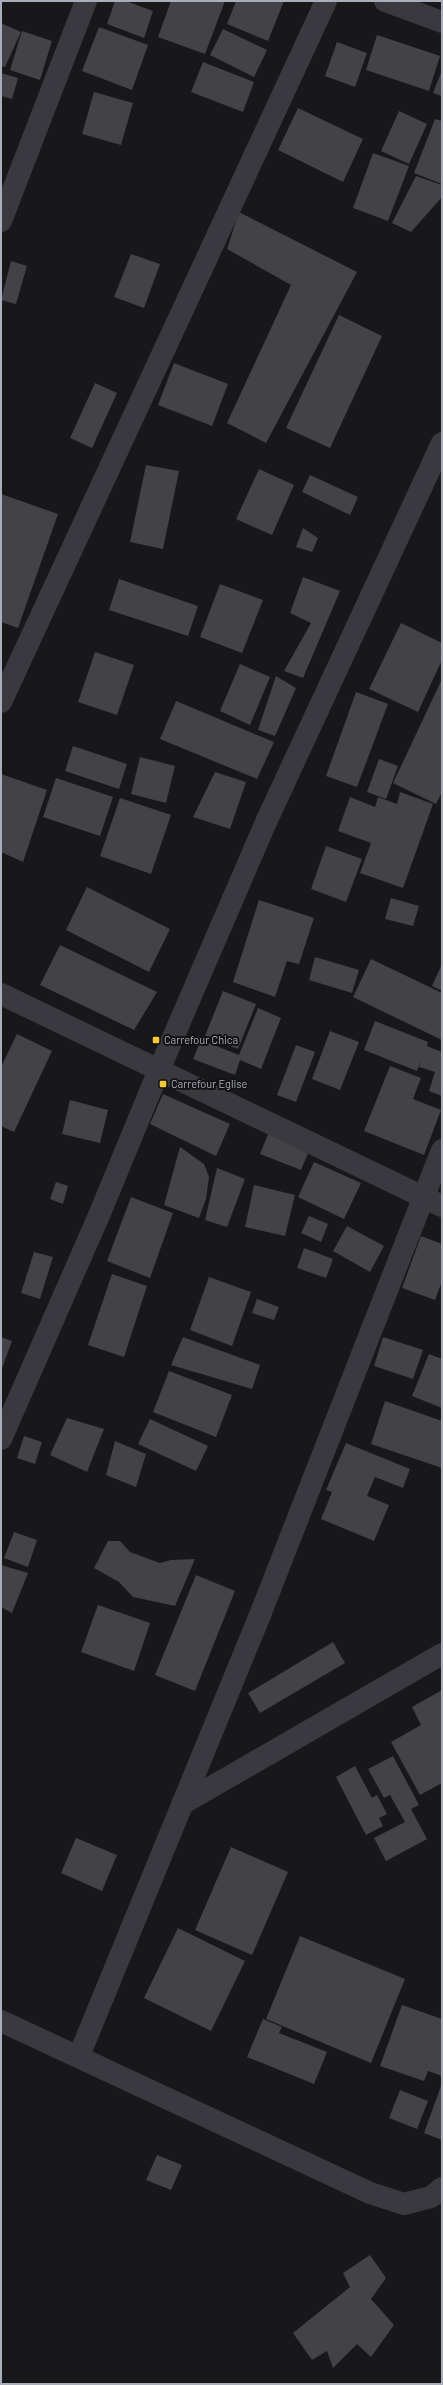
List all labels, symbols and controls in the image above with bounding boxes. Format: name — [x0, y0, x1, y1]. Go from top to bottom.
place label: Carrefour Chica — [164, 1033, 238, 1046]
marker: Carrefour Chica — [151, 1035, 161, 1045]
place label: Carrefour Eglise — [171, 1077, 248, 1090]
marker: Carrefour Eglise — [158, 1079, 168, 1089]

